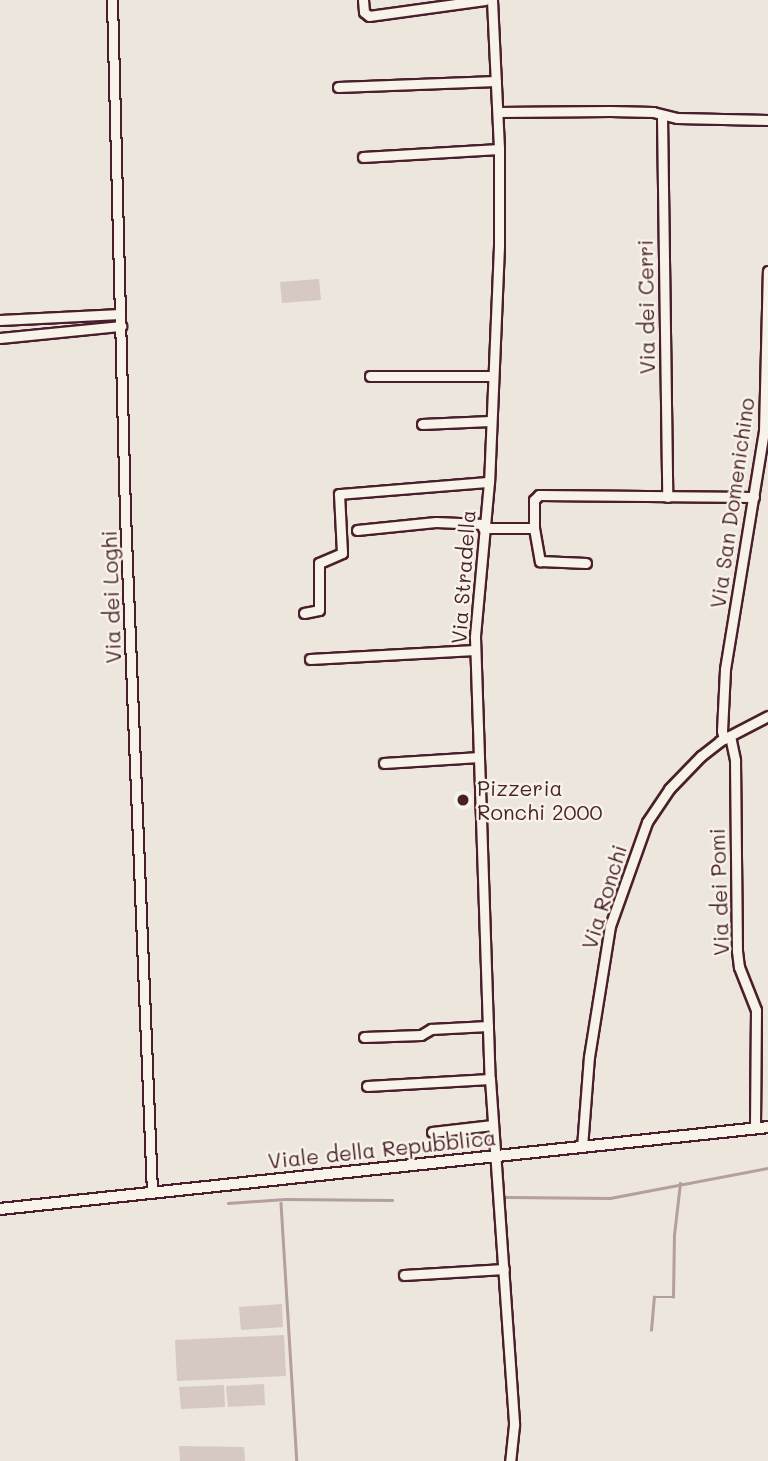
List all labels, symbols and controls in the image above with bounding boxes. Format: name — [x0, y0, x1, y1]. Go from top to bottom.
street label: Via dei Cerri — [632, 239, 660, 375]
street label: Via San Domenichino — [705, 396, 759, 610]
street label: Via Stradella — [446, 509, 480, 645]
street label: Via dei Loghi — [96, 530, 126, 664]
place label: Pizzeria Ronchi 2000 — [477, 775, 602, 825]
marker: Pizzeria Ronchi 2000 — [455, 792, 471, 808]
street label: Via dei Pomi — [704, 828, 734, 956]
street label: Via Ronchi — [576, 842, 632, 952]
street label: Viale della Repubblica — [267, 1124, 497, 1174]

